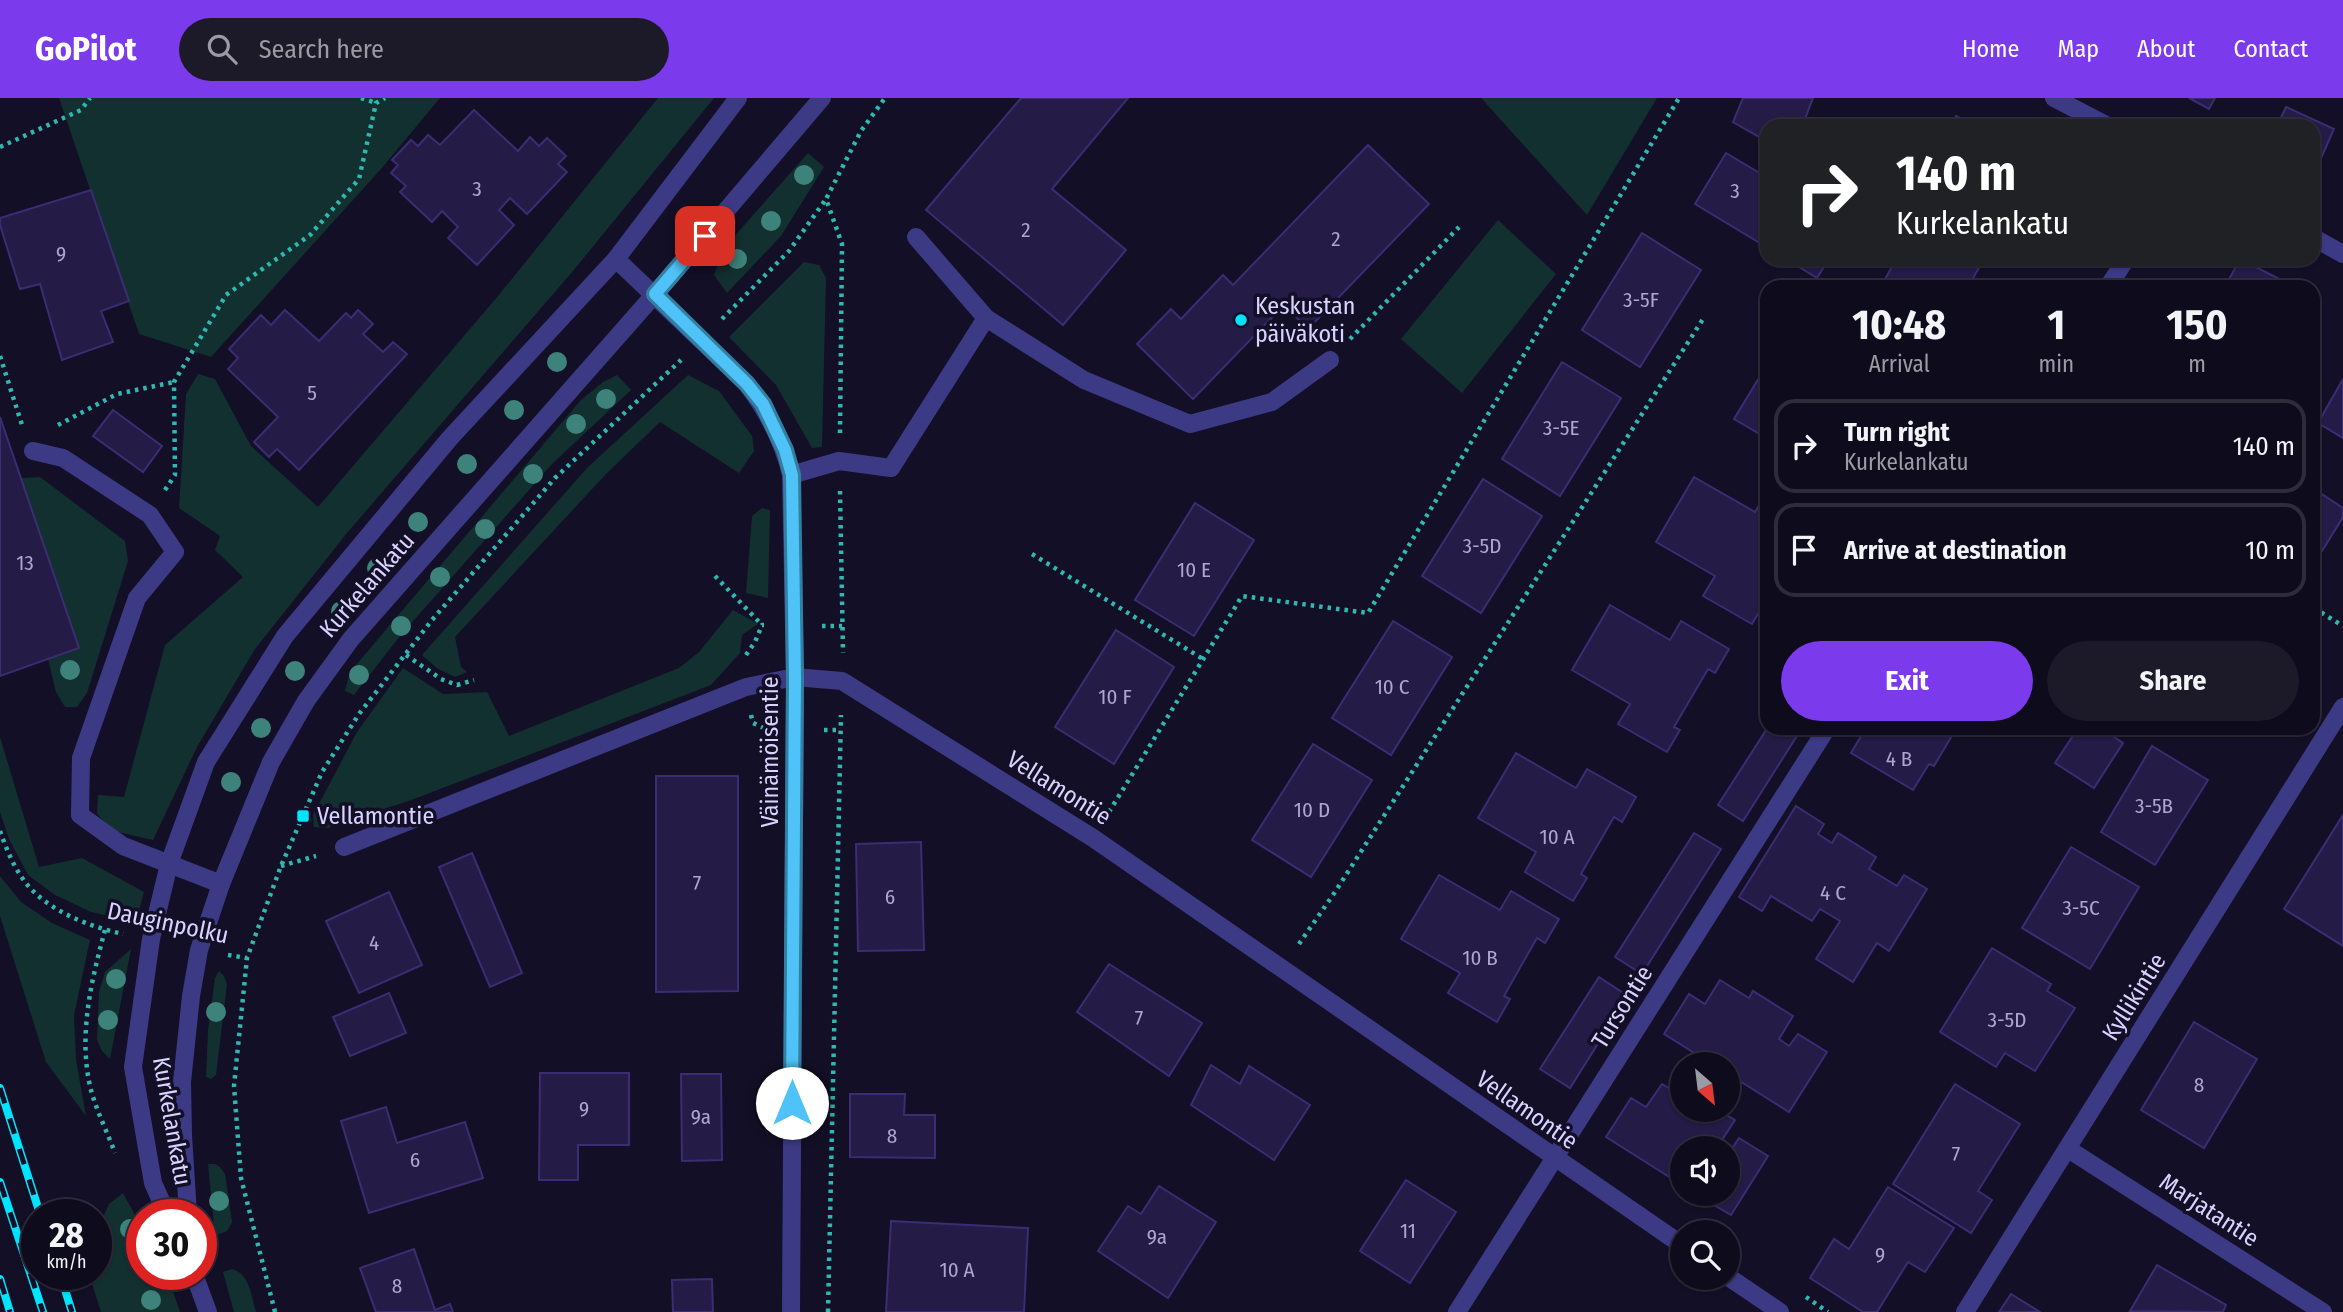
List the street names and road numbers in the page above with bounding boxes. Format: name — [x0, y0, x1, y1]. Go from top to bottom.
street label: Kurkelankatu — [314, 527, 420, 643]
street label: Väinämöisentie — [756, 676, 784, 828]
street label: Vellamontie — [1002, 745, 1116, 831]
street label: Dauginpolku — [105, 896, 231, 950]
street label: Kyllikintie — [2096, 948, 2172, 1046]
street label: Tursontie — [1586, 961, 1658, 1053]
street label: Kurkelankatu — [147, 1055, 197, 1187]
street label: Vellamontie — [1471, 1065, 1583, 1155]
street label: Marjatantie — [2154, 1168, 2264, 1252]

